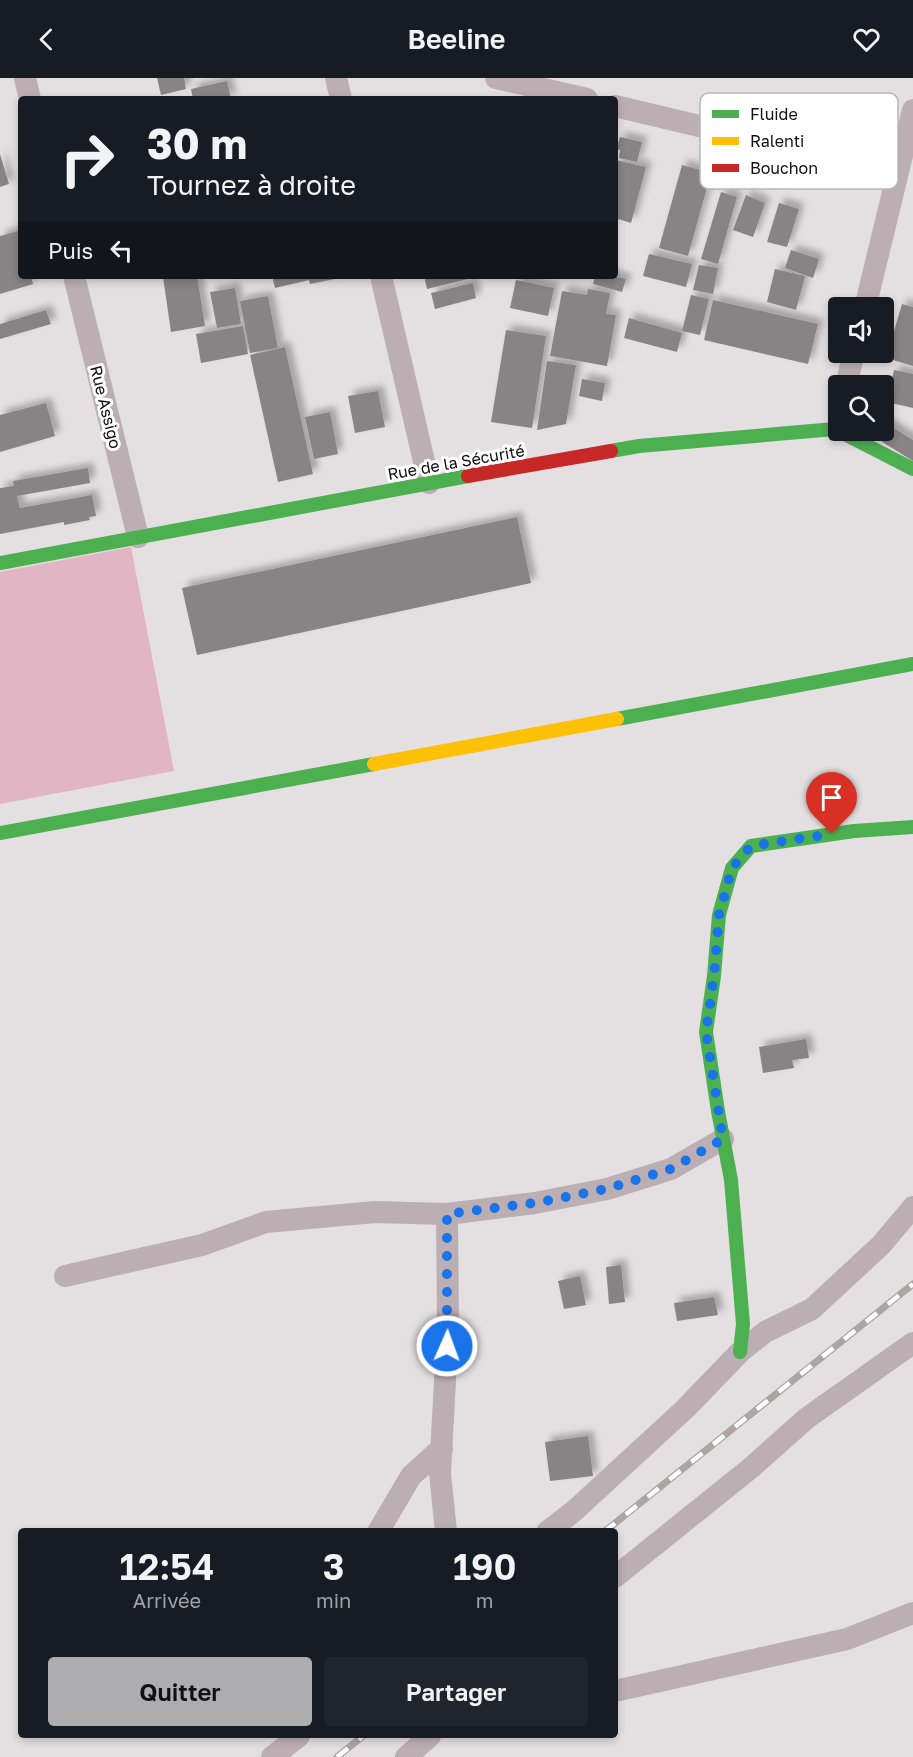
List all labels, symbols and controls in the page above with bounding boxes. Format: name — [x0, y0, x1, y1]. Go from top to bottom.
icon: back — [30, 23, 63, 56]
text: Beeline — [408, 23, 505, 55]
icon: heart — [850, 23, 883, 56]
legend — [700, 93, 898, 189]
text: Fluide — [750, 104, 798, 124]
text: 30 m — [147, 118, 247, 168]
icon: right — [48, 120, 126, 198]
text: Ralenti — [750, 131, 804, 151]
text: Bouchon — [750, 158, 818, 178]
text: Tournez à droite — [147, 169, 356, 201]
icon: left — [105, 234, 138, 267]
text: Puis — [48, 237, 93, 264]
map controls — [828, 297, 894, 441]
button: sound — [828, 297, 894, 363]
street label: Rue Assigo — [86, 363, 126, 451]
button: search — [828, 375, 894, 441]
street label: Rue de la Sécurité — [386, 440, 526, 484]
pin — [806, 772, 857, 834]
icon: arrive — [815, 781, 848, 814]
position arrow — [415, 1314, 479, 1378]
text: 12:54 — [119, 1545, 215, 1588]
text: 3 — [323, 1545, 345, 1588]
text: 190 — [453, 1545, 517, 1588]
text: Arrivée — [133, 1588, 201, 1612]
text: min — [316, 1588, 351, 1612]
text: m — [476, 1588, 494, 1612]
button: Quitter — [48, 1657, 312, 1726]
button: Partager — [324, 1657, 588, 1726]

